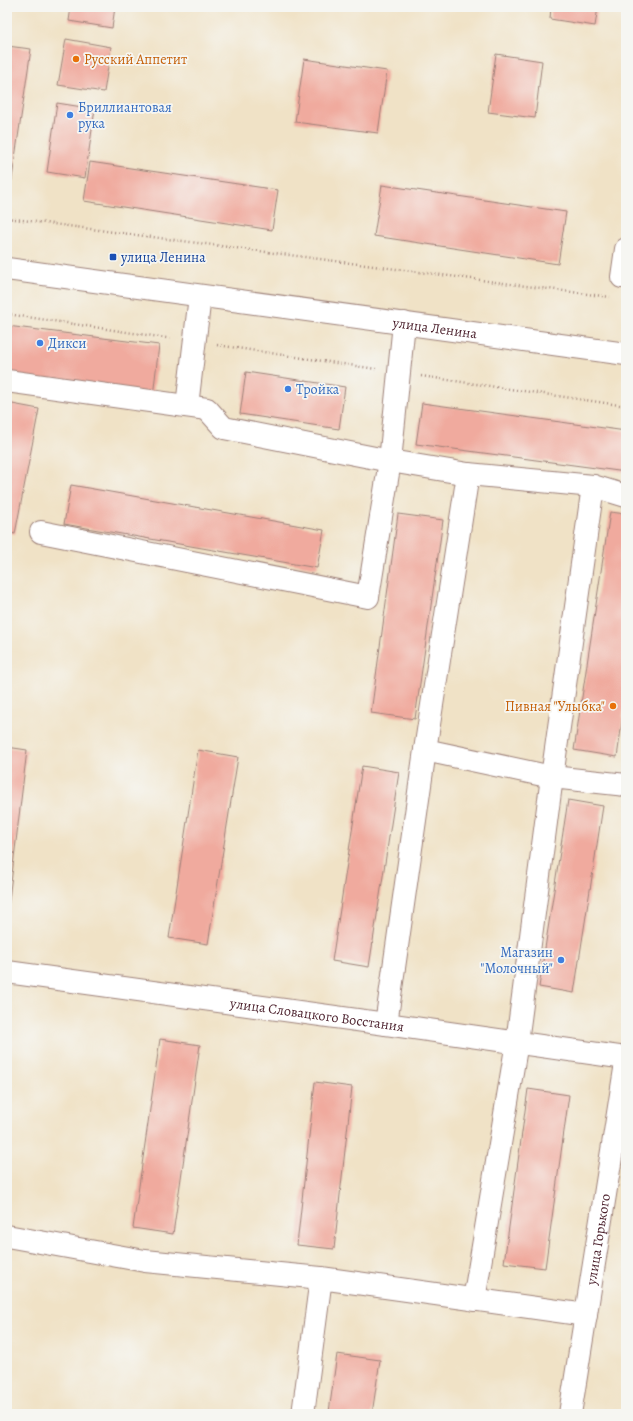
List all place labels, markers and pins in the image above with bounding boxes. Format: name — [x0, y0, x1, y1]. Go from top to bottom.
place label: Русский Аппетит — [84, 50, 187, 69]
marker: Русский Аппетит — [71, 54, 81, 64]
place label: Бриллиантовая рука — [78, 98, 172, 133]
marker: Бриллиантовая рука — [65, 110, 75, 120]
place label: улица Ленина — [120, 248, 206, 267]
marker: улица Ленина — [108, 252, 118, 262]
place label: Дикси — [48, 334, 86, 353]
marker: Дикси — [35, 338, 45, 348]
place label: Тройка — [296, 380, 340, 399]
marker: Тройка — [283, 384, 293, 394]
place label: Пивная "Улыбка" — [505, 697, 605, 716]
marker: Пивная "Улыбка" — [608, 701, 618, 711]
place label: Магазин "Молочный" — [480, 943, 553, 978]
marker: Магазин "Молочный" — [556, 955, 566, 965]

